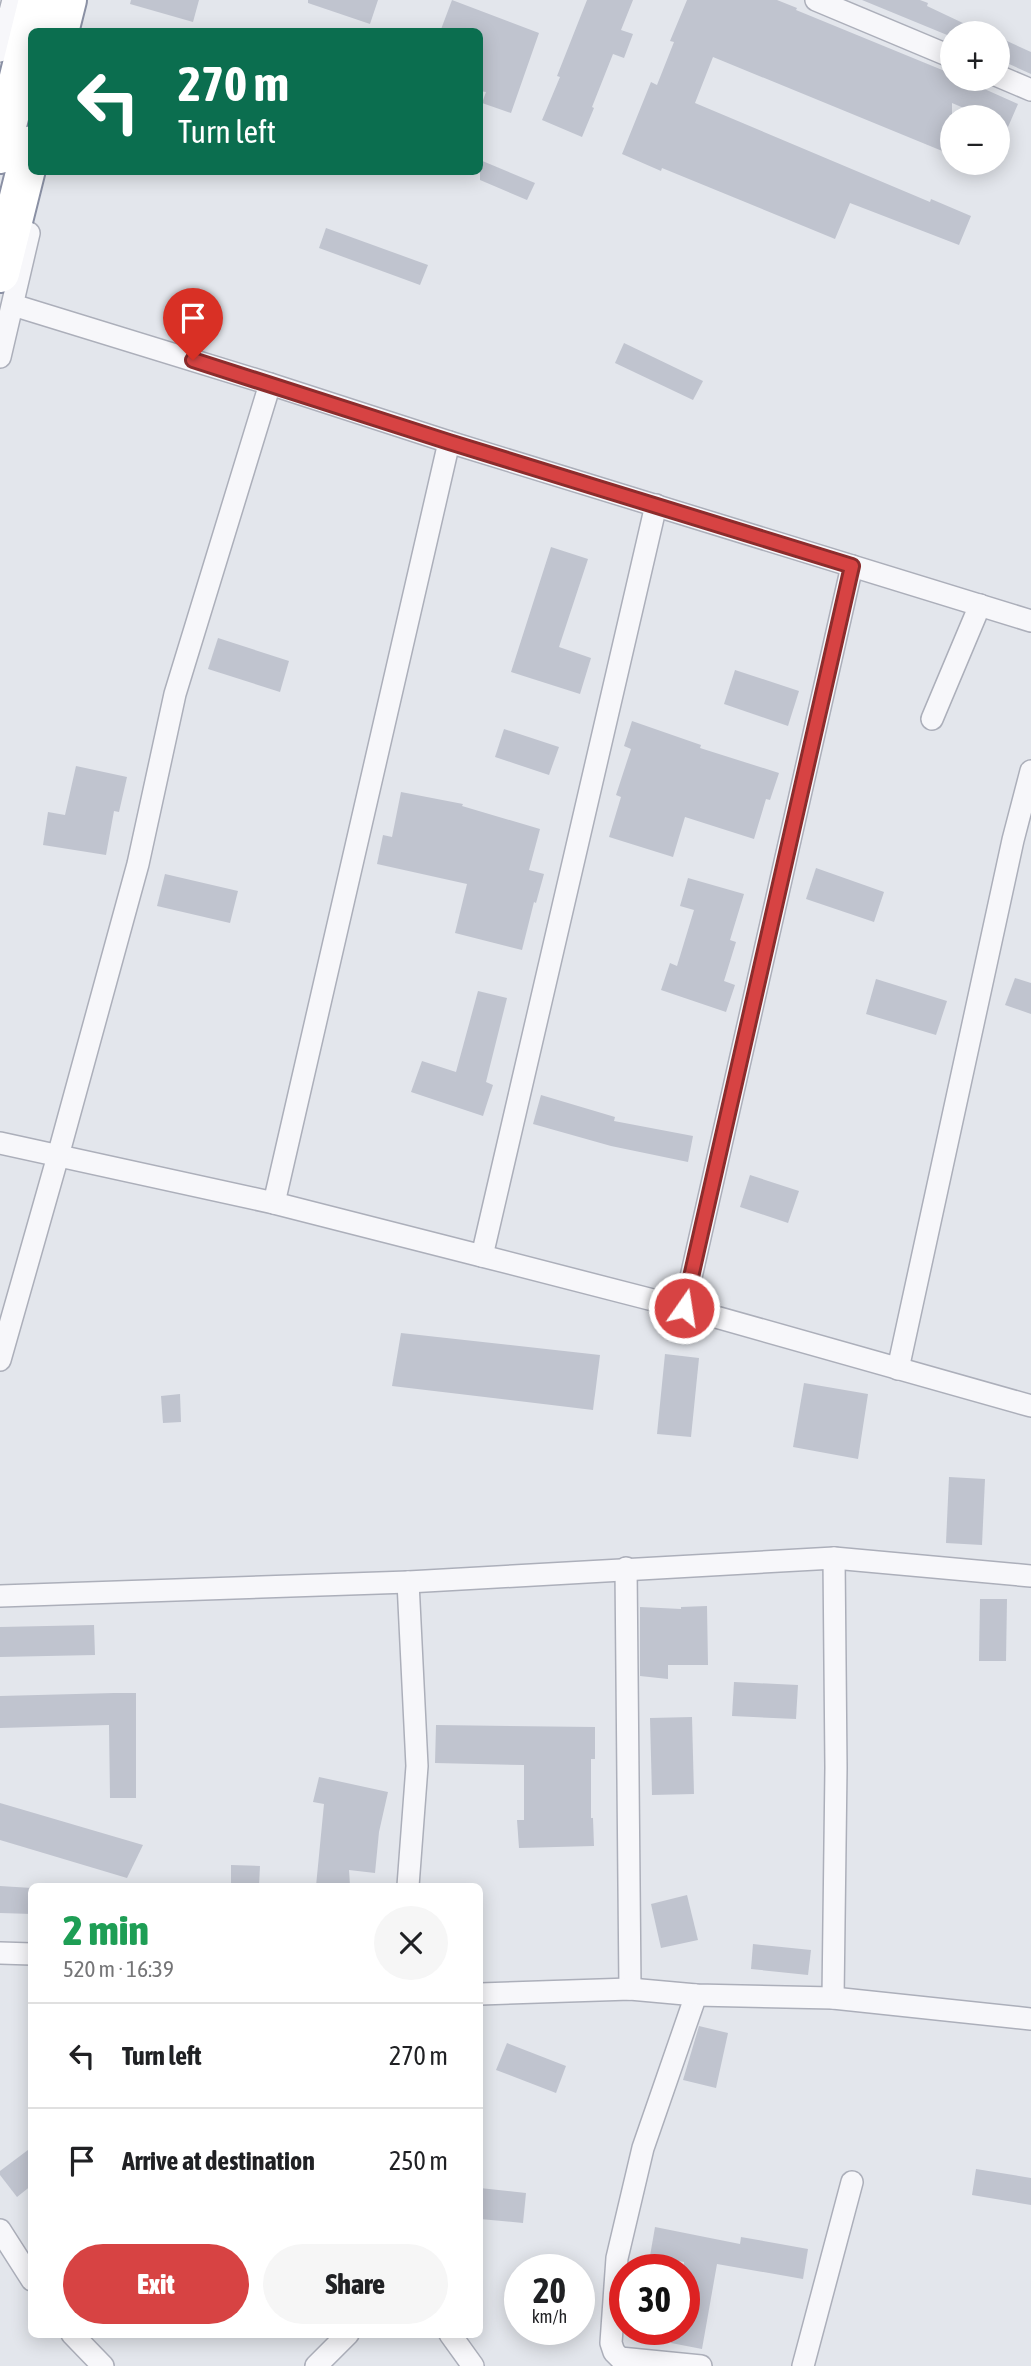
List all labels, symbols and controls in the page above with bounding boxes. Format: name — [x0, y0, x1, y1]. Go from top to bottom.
map controls — [940, 21, 1010, 175]
button: + — [940, 21, 1010, 91]
text: 270 m — [178, 55, 289, 111]
icon: left — [63, 56, 154, 147]
button: − — [940, 105, 1010, 175]
text: Turn left — [178, 113, 276, 150]
pin — [163, 288, 223, 360]
icon: arrive — [174, 299, 212, 337]
position arrow — [647, 1271, 721, 1345]
text: 2 min — [63, 1906, 149, 1954]
button: close — [374, 1906, 448, 1980]
text: 520 m · 16:39 — [63, 1956, 174, 1982]
icon: left — [63, 2037, 101, 2075]
text: Turn left — [122, 2041, 202, 2071]
text: 270 m — [389, 2041, 448, 2071]
icon: arrive — [63, 2142, 101, 2180]
text: Arrive at destination — [122, 2146, 315, 2176]
text: 250 m — [389, 2146, 448, 2176]
button: Exit — [63, 2244, 249, 2324]
button: Share — [263, 2244, 448, 2324]
speed limit sign: 30 — [609, 2254, 700, 2345]
text: 20 — [533, 2270, 566, 2310]
text: km/h — [532, 2306, 567, 2327]

